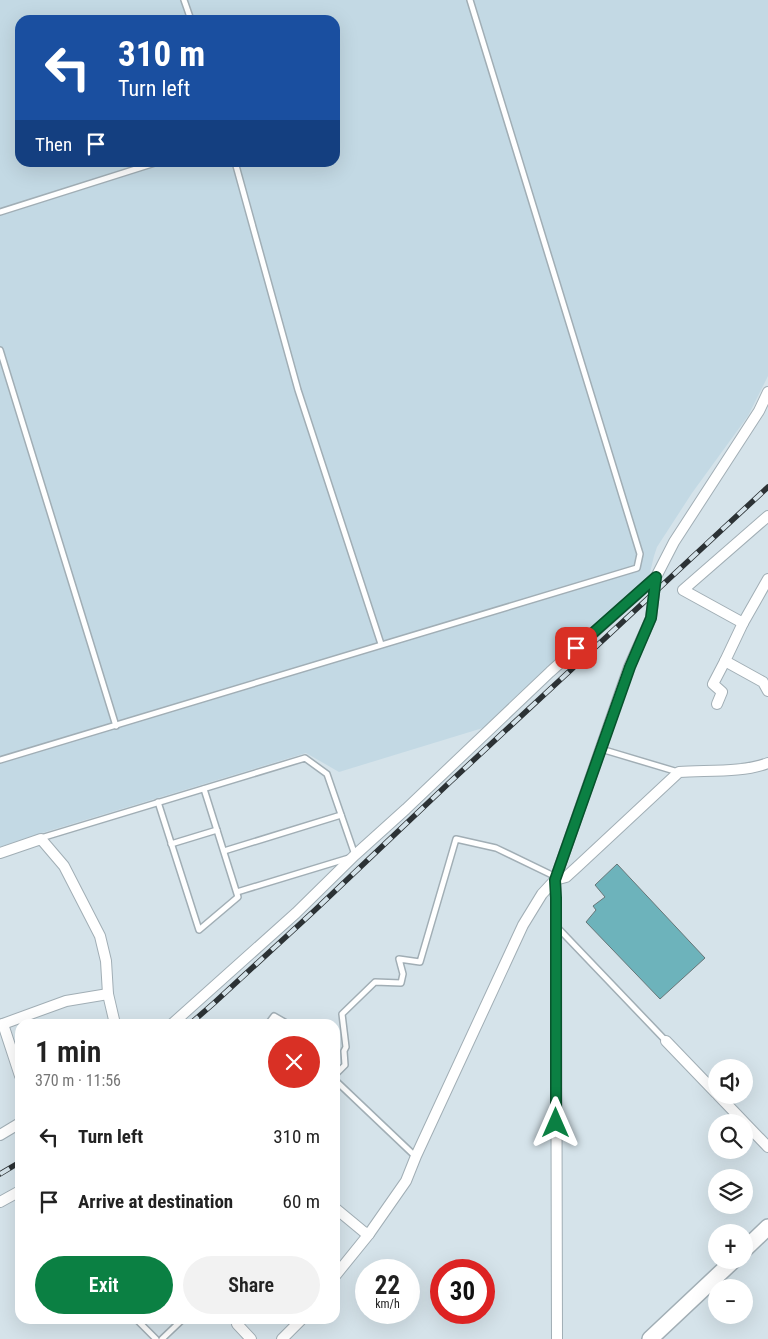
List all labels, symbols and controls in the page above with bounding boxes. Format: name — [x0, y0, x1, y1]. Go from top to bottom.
text: 310 m — [118, 34, 205, 75]
icon: left — [35, 35, 100, 100]
text: Turn left — [118, 76, 190, 101]
icon: arrive — [82, 130, 110, 158]
text: Then — [35, 133, 72, 156]
pin — [555, 627, 597, 669]
icon: arrive — [562, 634, 590, 662]
text: 1 min — [35, 1034, 101, 1069]
button: close — [268, 1036, 320, 1088]
map controls — [708, 1059, 753, 1324]
button: sound — [708, 1059, 753, 1104]
text: 370 m · 11:56 — [35, 1071, 121, 1090]
position arrow — [529, 1096, 581, 1148]
button: search — [708, 1114, 753, 1159]
icon: left — [35, 1123, 63, 1151]
text: Turn left — [78, 1125, 143, 1148]
text: 310 m — [273, 1125, 320, 1148]
button: layers — [708, 1169, 753, 1214]
icon: arrive — [35, 1188, 63, 1216]
text: Arrive at destination — [78, 1190, 233, 1213]
text: 60 m — [283, 1190, 320, 1213]
button: + — [708, 1224, 753, 1269]
button: Exit — [35, 1256, 173, 1314]
button: Share — [183, 1256, 320, 1314]
speed limit sign: 30 — [430, 1259, 495, 1324]
text: 22 — [375, 1271, 400, 1300]
button: − — [708, 1279, 753, 1324]
text: km/h — [375, 1297, 400, 1311]

